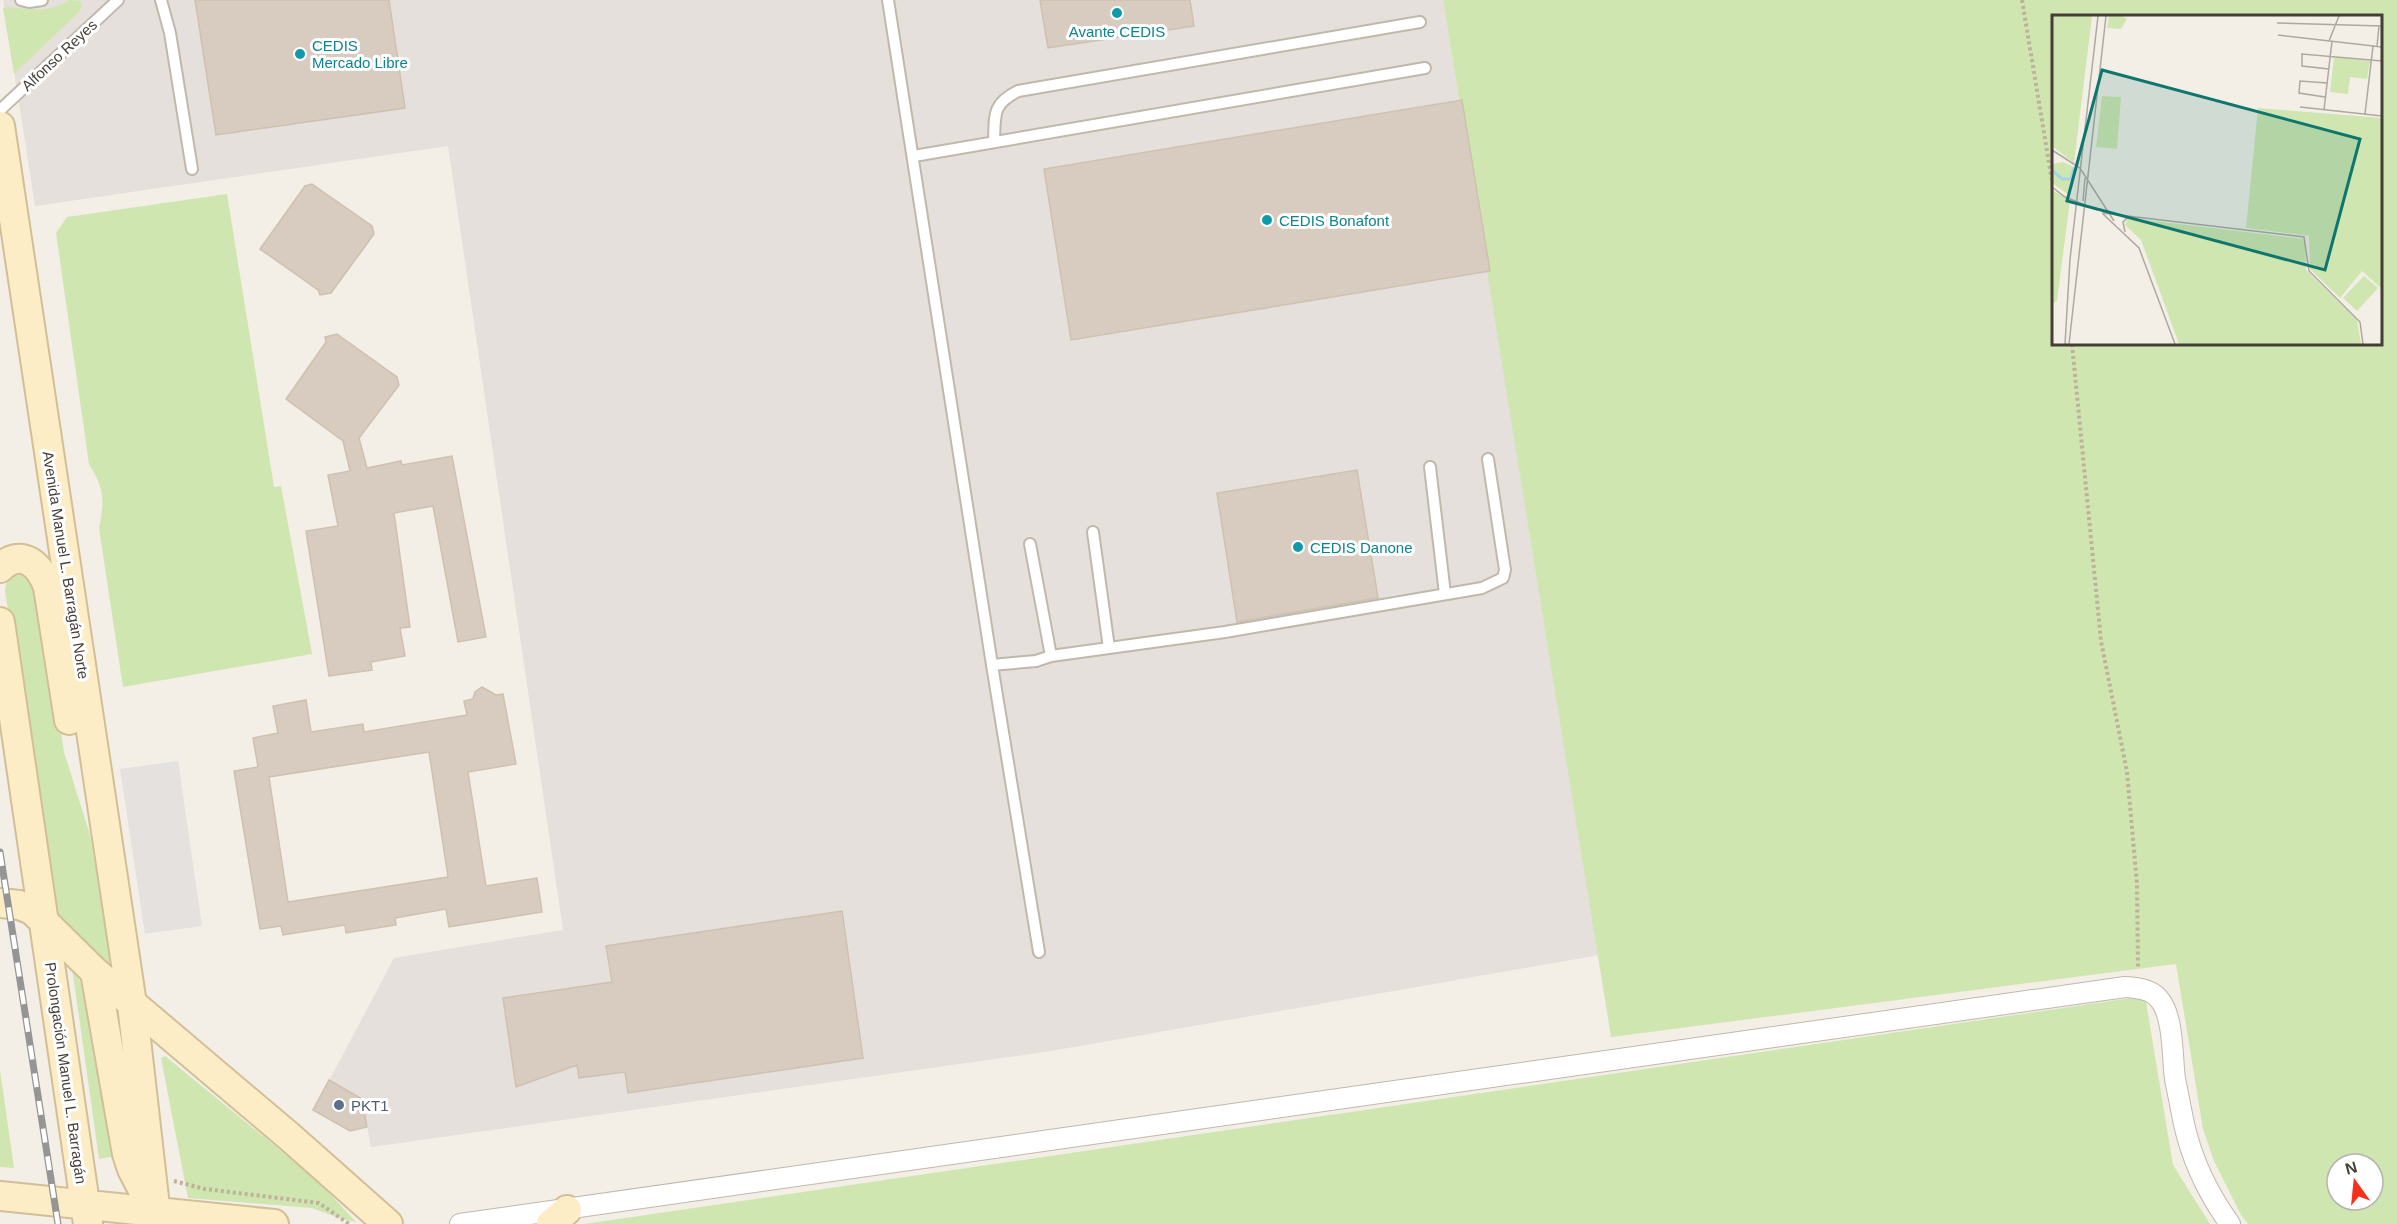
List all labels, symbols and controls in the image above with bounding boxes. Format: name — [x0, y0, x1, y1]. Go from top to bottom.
marker: Avante CEDIS — [1110, 6, 1124, 20]
inset map — [2052, 15, 2382, 345]
street label: Alfonso Reyes — [18, 16, 100, 94]
place label: Avante CEDIS — [1069, 23, 1165, 40]
place label: CEDIS Mercado Libre — [312, 37, 408, 71]
marker: CEDIS Mercado Libre — [293, 47, 307, 61]
place label: CEDIS Bonafont — [1279, 212, 1390, 229]
marker: CEDIS Bonafont — [1260, 213, 1274, 227]
street label: Avenida Manuel L. Barragán Norte — [40, 450, 92, 680]
place label: CEDIS Danone — [1310, 539, 1413, 556]
marker: CEDIS Danone — [1291, 540, 1305, 554]
street label: Prolongación Manuel L. Barragán — [42, 961, 90, 1185]
place label: PKT1 — [351, 1097, 389, 1114]
marker: PKT1 — [332, 1098, 346, 1112]
north arrow — [2325, 1152, 2385, 1212]
text: N — [2343, 1158, 2359, 1178]

